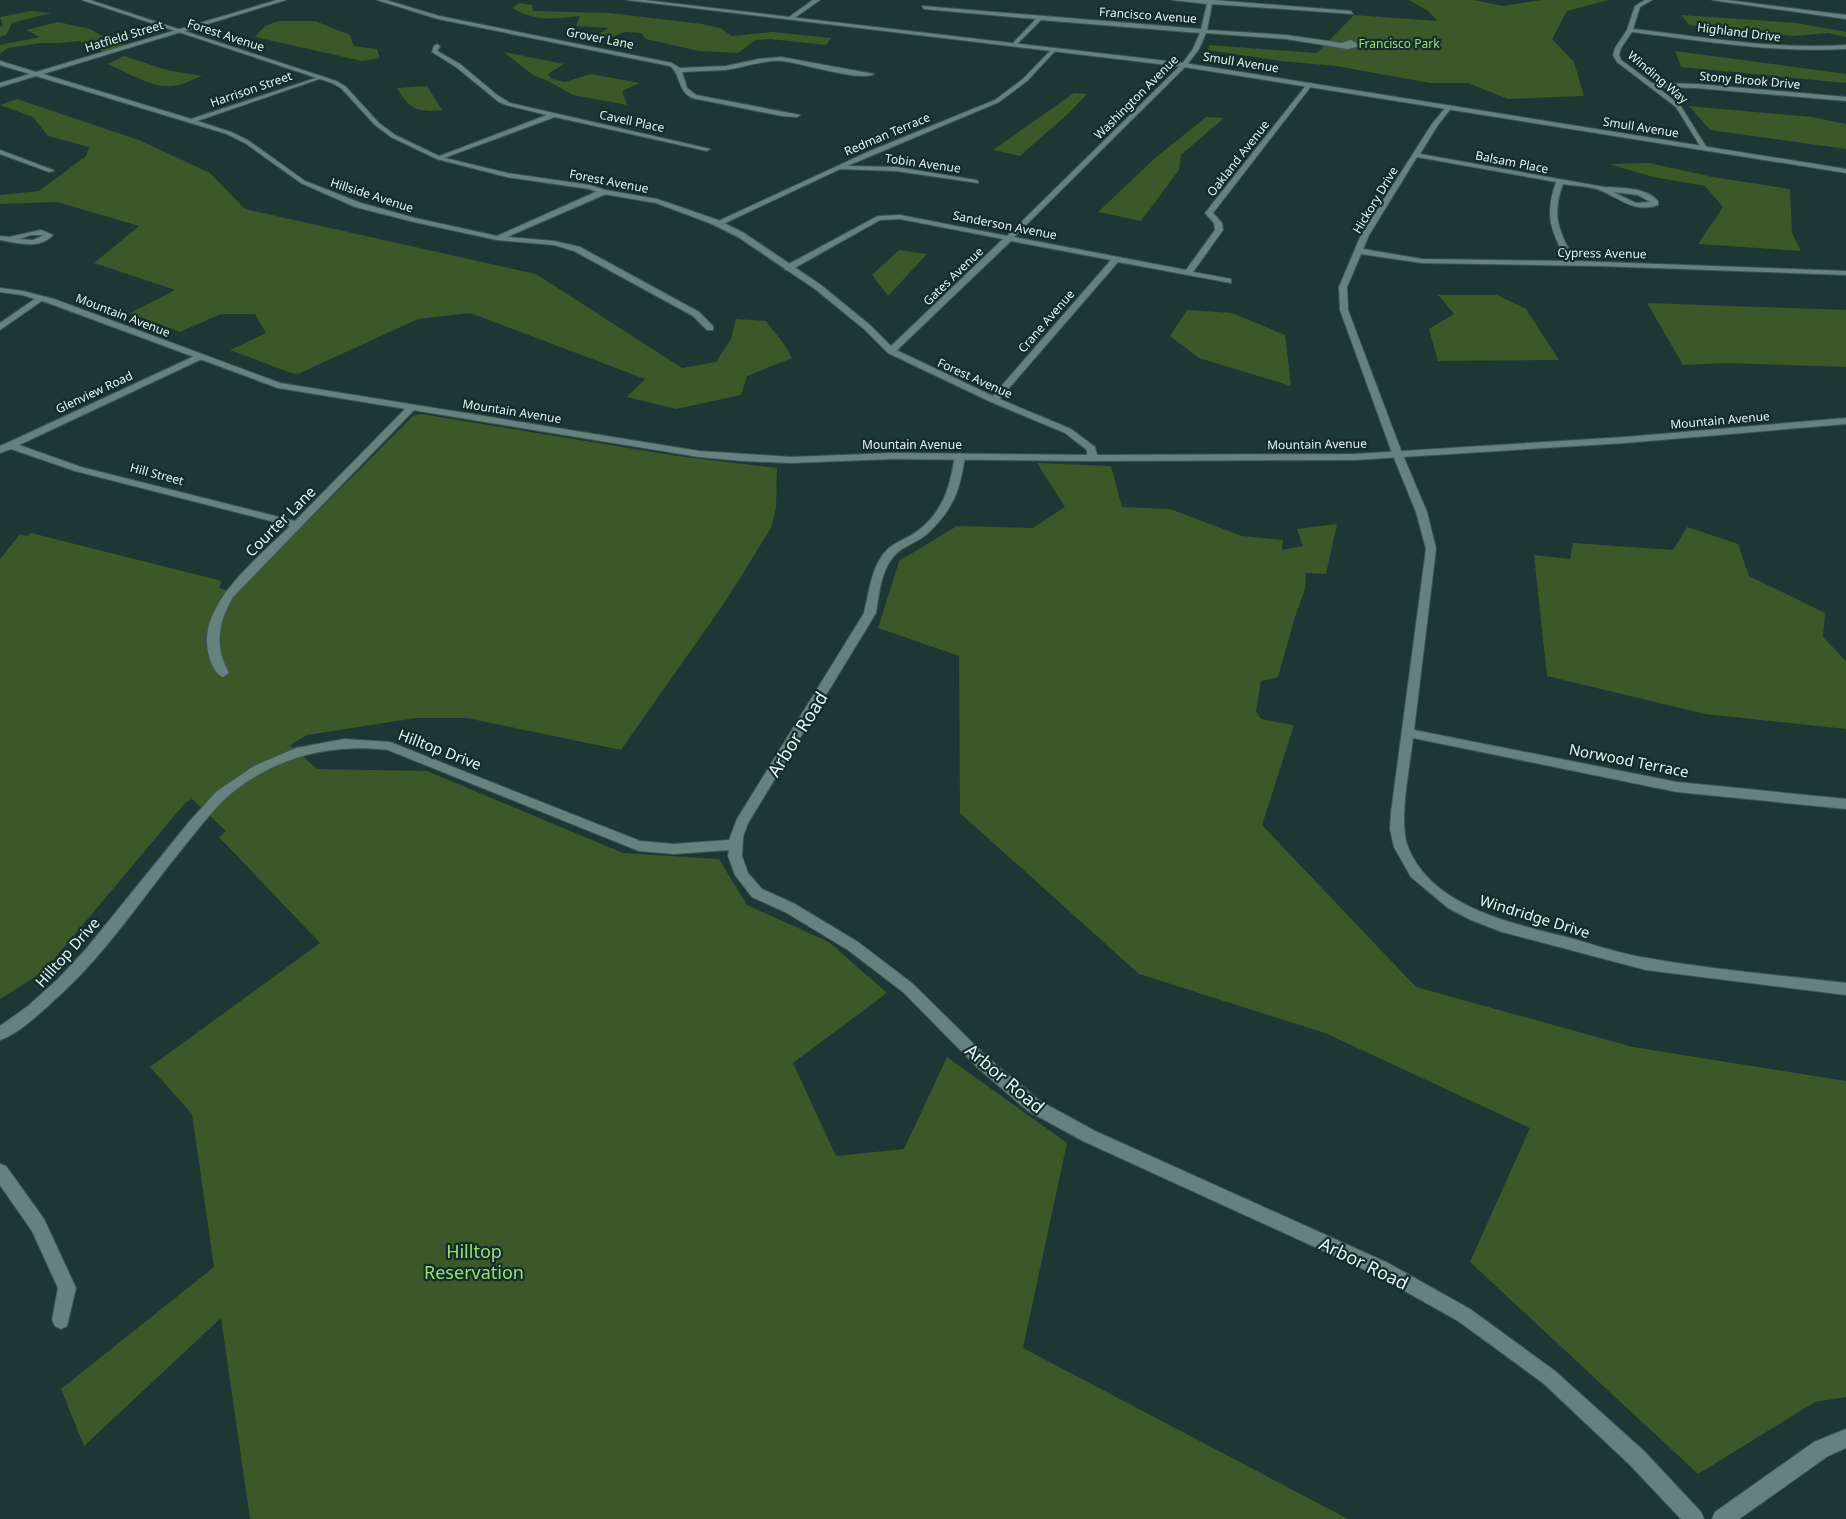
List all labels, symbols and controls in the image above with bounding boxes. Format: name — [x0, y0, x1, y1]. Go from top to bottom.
street label: Francisco Avenue — [1099, 3, 1198, 27]
street label: Forest Avenue — [185, 15, 267, 56]
street label: Hatfield Street — [83, 16, 166, 56]
street label: Highland Drive — [1696, 18, 1782, 46]
street label: Grover Lane — [565, 23, 636, 53]
park label: Francisco Park — [1358, 35, 1440, 52]
street label: Winding Way — [1624, 47, 1692, 108]
street label: Smull Avenue — [1202, 48, 1280, 76]
street label: Washington Avenue — [1090, 51, 1182, 143]
street label: Harrison Street — [208, 67, 295, 111]
street label: Stony Brook Drive — [1699, 67, 1801, 93]
street label: Cavell Place — [598, 106, 666, 136]
street label: Redman Terrace — [842, 108, 933, 160]
street label: Smull Avenue — [1602, 113, 1680, 141]
street label: Oakland Avenue — [1203, 116, 1273, 200]
street label: Balsam Place — [1474, 147, 1550, 177]
street label: Tobin Avenue — [884, 149, 962, 177]
street label: Hickory Drive — [1348, 163, 1402, 237]
street label: Forest Avenue — [568, 165, 650, 197]
street label: Hillside Avenue — [328, 174, 416, 217]
street label: Sanderson Avenue — [952, 207, 1059, 243]
street label: Gates Avenue — [919, 243, 987, 309]
street label: Cypress Avenue — [1557, 244, 1647, 262]
street label: Crane Avenue — [1014, 286, 1078, 356]
street label: Mountain Avenue — [73, 289, 173, 341]
street label: Forest Avenue — [935, 354, 1015, 402]
street label: Glenview Road — [53, 367, 135, 417]
street label: Mountain Avenue — [461, 395, 563, 427]
street label: Mountain Avenue — [1670, 407, 1771, 433]
street label: Mountain Avenue — [1267, 435, 1367, 453]
street label: Mountain Avenue — [862, 436, 962, 453]
street label: Hill Street — [128, 459, 186, 489]
street label: Courter Lane — [240, 481, 320, 561]
street label: Arbor Road — [761, 687, 833, 781]
street label: Hilltop Drive — [396, 724, 484, 774]
street label: Norwood Terrace — [1567, 739, 1691, 781]
street label: Windridge Drive — [1477, 890, 1593, 942]
street label: Hilltop Drive — [30, 913, 104, 991]
street label: Arbor Road — [960, 1038, 1050, 1118]
street label: Arbor Road — [1315, 1231, 1413, 1295]
park label: Hilltop Reservation — [424, 1239, 524, 1284]

